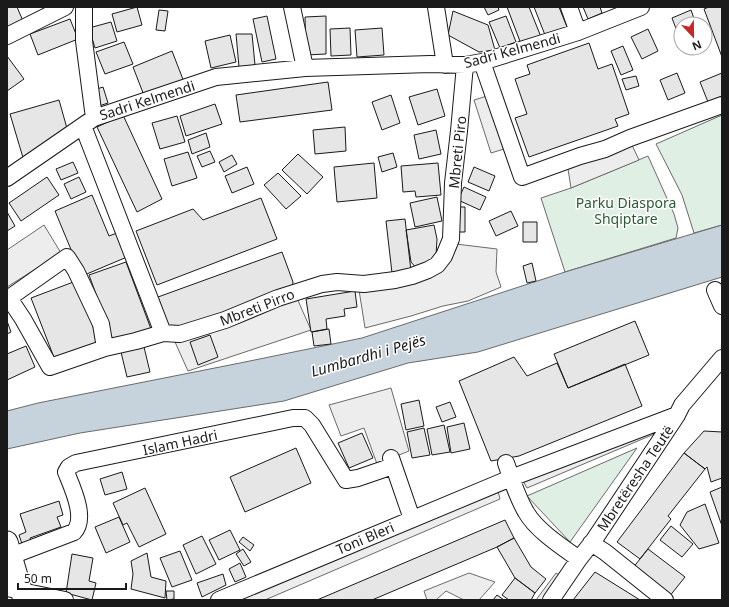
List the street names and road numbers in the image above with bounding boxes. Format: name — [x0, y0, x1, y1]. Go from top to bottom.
street label: Sadri Kelmendi — [462, 28, 562, 72]
street label: Sadri Kelmendi — [97, 76, 197, 124]
street label: Mbreti Piro — [444, 115, 470, 189]
street label: Mbreti Pirro — [217, 284, 297, 330]
street label: Mbretëresha Teutë — [592, 421, 678, 535]
street label: Islam Hadri — [141, 425, 219, 459]
street label: Toni Bleri — [333, 517, 397, 559]

